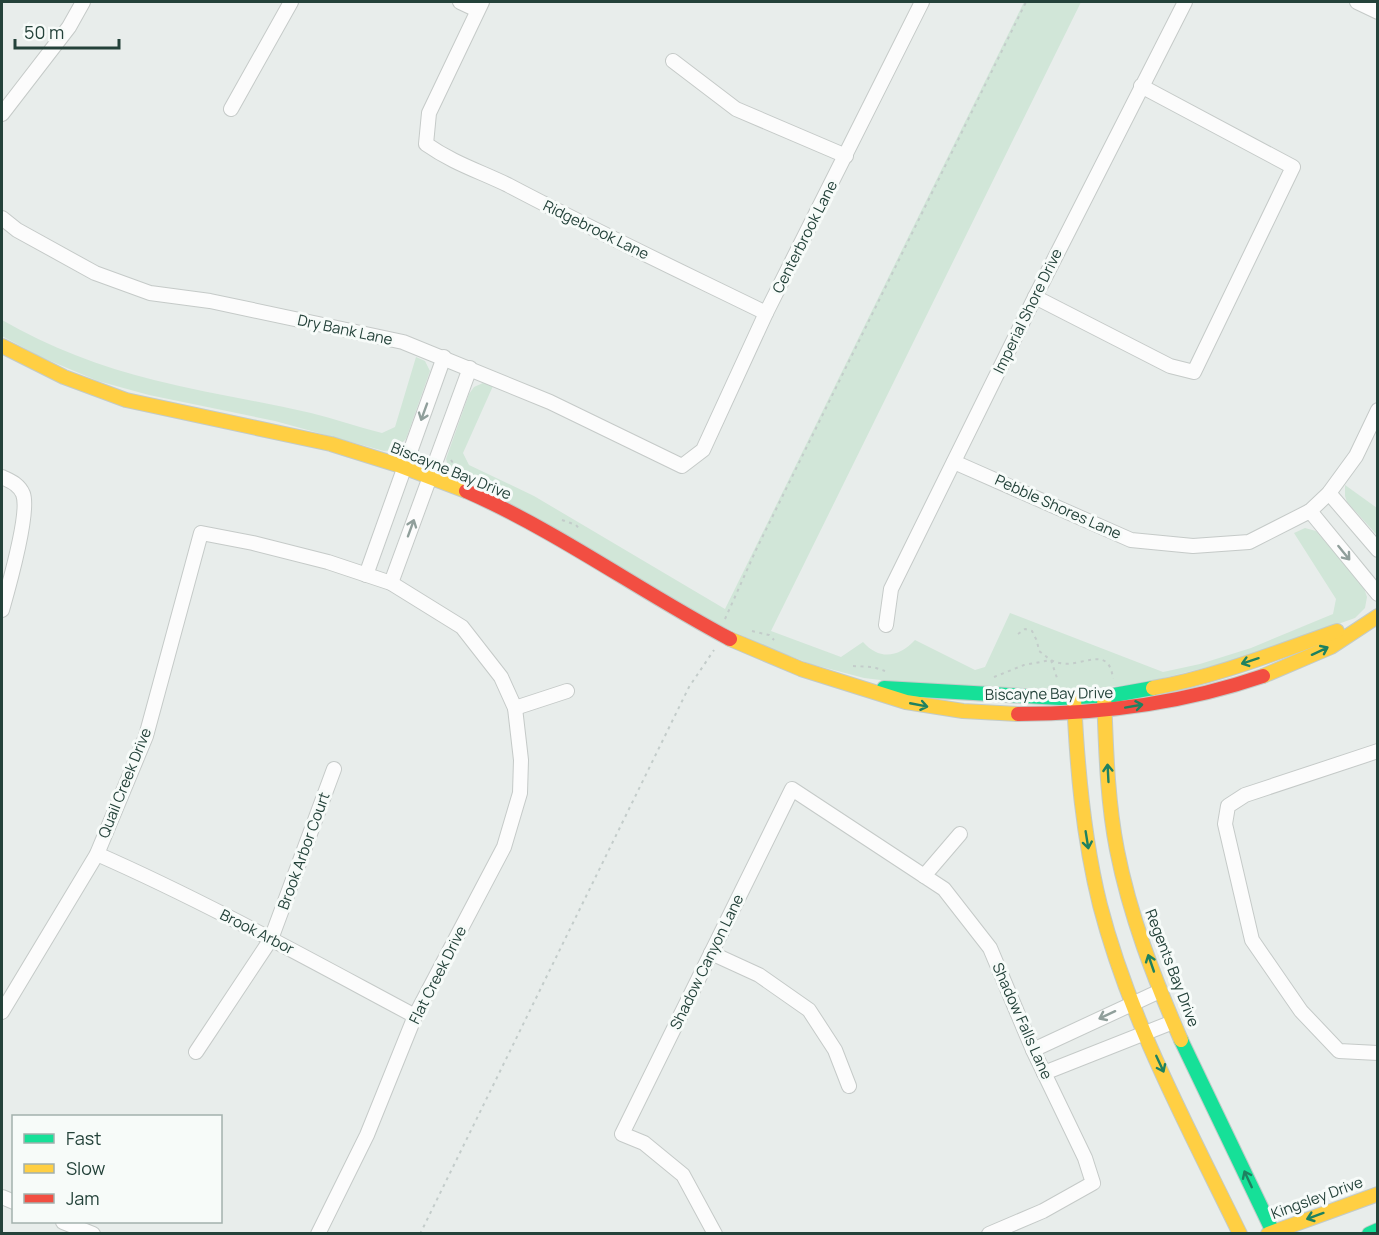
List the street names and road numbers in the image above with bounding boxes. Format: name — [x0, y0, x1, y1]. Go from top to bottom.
street label: Centerbrook Lane — [767, 177, 842, 297]
street label: Ridgebrook Lane — [540, 195, 653, 264]
street label: Imperial Shore Drive — [988, 245, 1067, 377]
street label: Dry Bank Lane — [296, 309, 395, 350]
street label: Biscayne Bay Drive — [388, 437, 515, 504]
street label: Pebble Shores Lane — [992, 469, 1125, 544]
street label: Biscayne Bay Drive — [985, 682, 1114, 705]
street label: Quail Creek Drive — [93, 724, 156, 841]
street label: Brook Arbor Court — [273, 789, 335, 913]
street label: Shadow Canyon Lane — [665, 890, 749, 1033]
street label: Brook Arbor — [216, 904, 298, 959]
street label: Regents Bay Drive — [1140, 906, 1205, 1030]
street label: Flat Creek Drive — [404, 922, 471, 1027]
street label: Shadow Falls Lane — [987, 959, 1058, 1083]
street label: Kingsley Drive — [1268, 1171, 1366, 1224]

